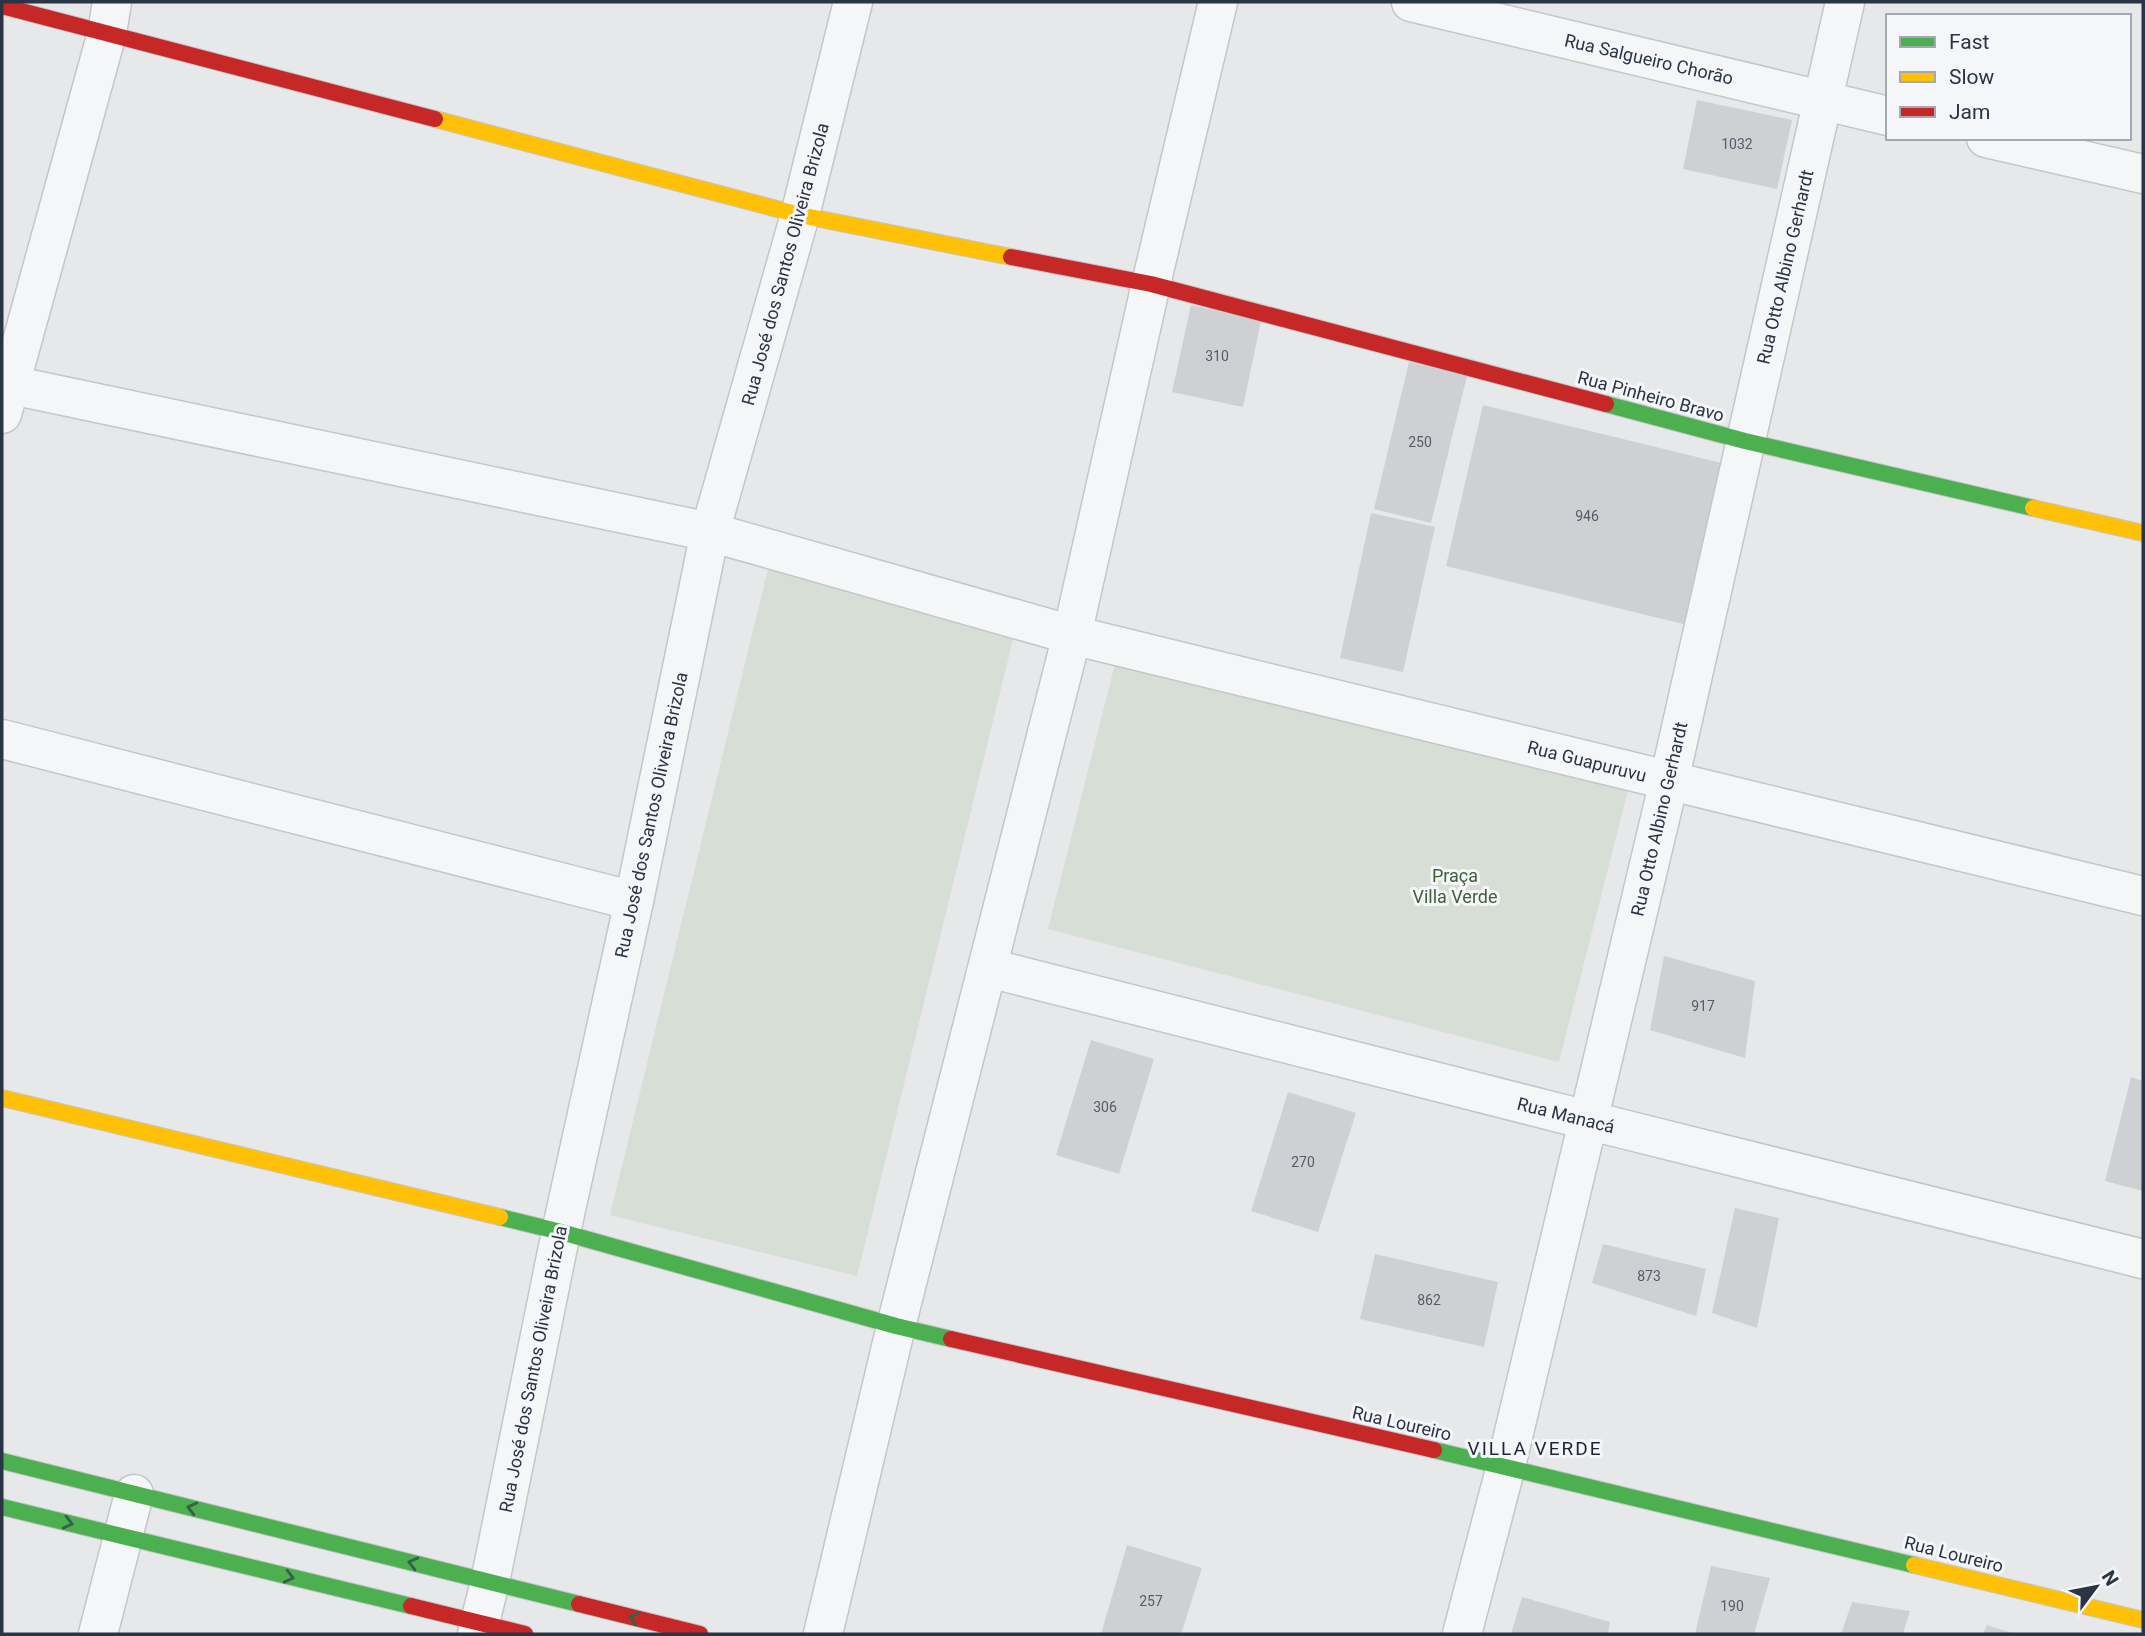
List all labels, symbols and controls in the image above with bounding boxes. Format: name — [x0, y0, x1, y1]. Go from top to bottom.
legend — [1886, 14, 2131, 140]
street label: Rua Salgueiro Chorão — [1563, 29, 1735, 89]
text: Fast — [1949, 30, 1990, 54]
text: Slow — [1949, 65, 1995, 89]
text: Jam — [1949, 100, 1990, 124]
street label: Rua José dos Santos Oliveira Brizola — [737, 120, 833, 408]
house number: 1032 — [1721, 136, 1753, 152]
street label: Rua Otto Albino Gerhardt — [1752, 168, 1818, 366]
house number: 310 — [1205, 348, 1229, 364]
street label: Rua Pinheiro Bravo — [1575, 366, 1727, 426]
house number: 250 — [1408, 434, 1432, 450]
house number: 946 — [1575, 508, 1599, 524]
street label: Rua José dos Santos Oliveira Brizola — [610, 670, 692, 960]
street label: Rua Otto Albino Gerhardt — [1626, 720, 1692, 918]
street label: Rua Guapuruvu — [1525, 736, 1649, 786]
park label: Praça Villa Verde — [1412, 865, 1498, 907]
house number: 917 — [1691, 998, 1715, 1014]
street label: Rua Manacá — [1515, 1093, 1617, 1137]
house number: 306 — [1093, 1099, 1117, 1115]
house number: 270 — [1291, 1154, 1315, 1170]
street label: Rua José dos Santos Oliveira Brizola — [495, 1224, 571, 1514]
house number: 873 — [1637, 1268, 1661, 1284]
house number: 862 — [1417, 1292, 1441, 1308]
street label: Rua Loureiro — [1350, 1401, 1454, 1445]
district label: VILLA VERDE — [1468, 1437, 1602, 1460]
one-way arrow — [186, 1502, 198, 1516]
one-way arrow — [62, 1515, 74, 1529]
street label: Rua Loureiro — [1902, 1532, 2006, 1576]
north arrow — [2061, 1552, 2131, 1622]
one-way arrow — [407, 1557, 419, 1571]
text: N — [2097, 1566, 2123, 1590]
one-way arrow — [283, 1569, 295, 1583]
house number: 257 — [1139, 1593, 1163, 1609]
house number: 190 — [1720, 1598, 1744, 1614]
one-way arrow — [628, 1612, 640, 1626]

